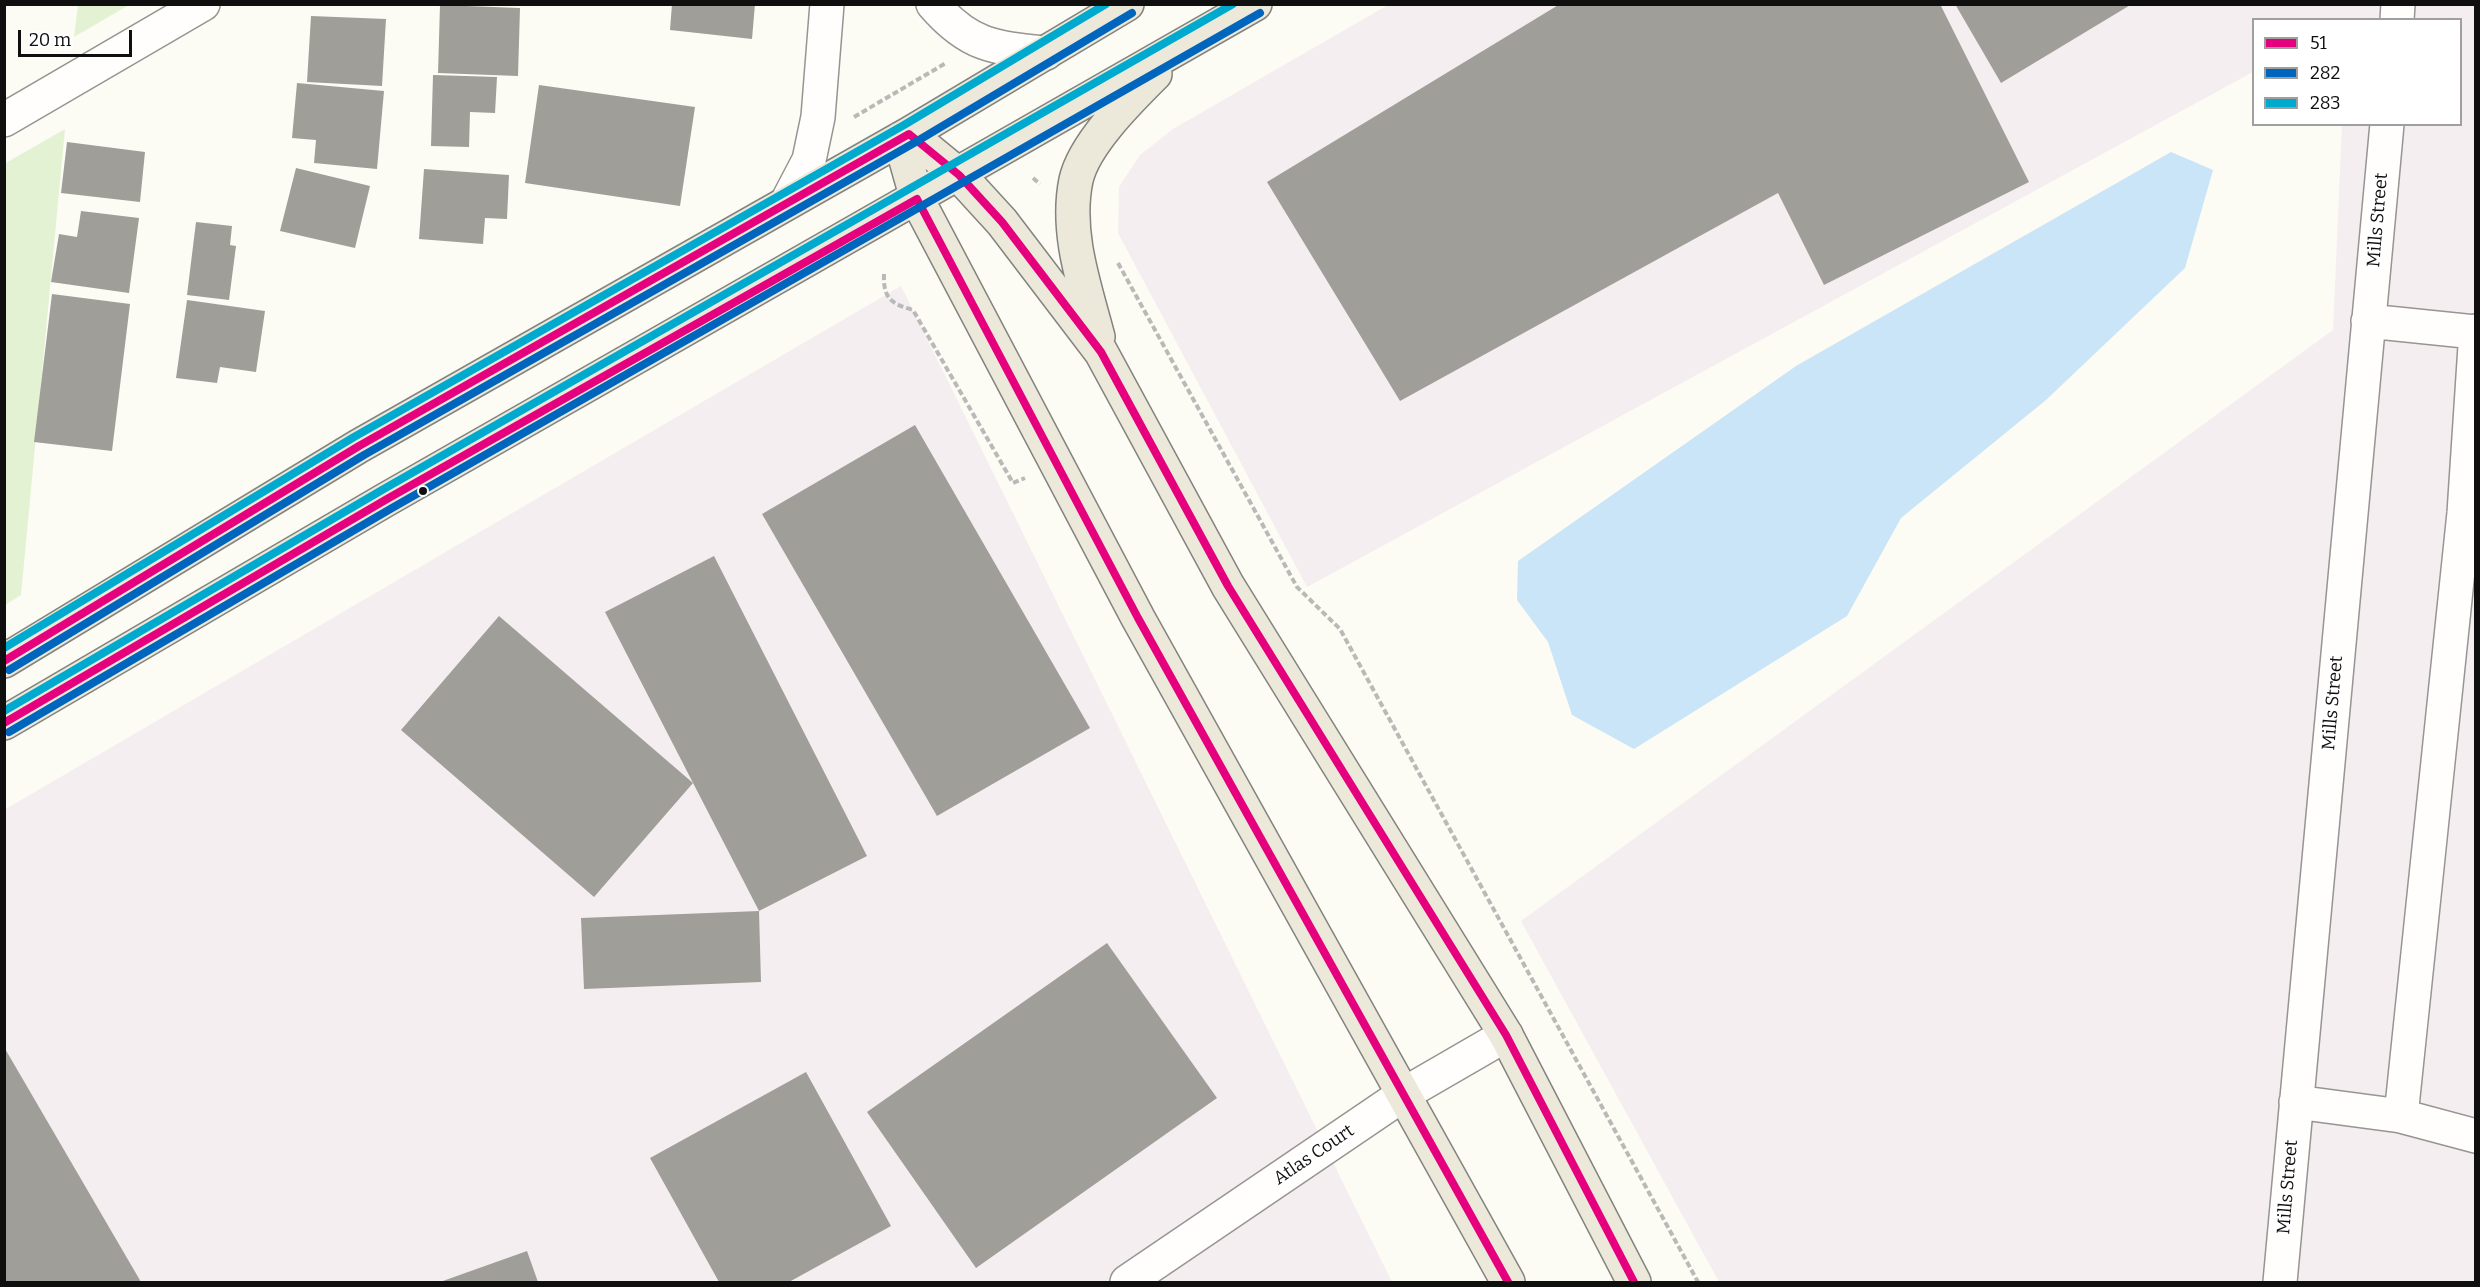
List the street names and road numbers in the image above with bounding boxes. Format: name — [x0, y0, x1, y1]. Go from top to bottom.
street label: Mills Street — [2363, 172, 2393, 268]
street label: Mills Street — [2318, 655, 2348, 751]
street label: Atlas Court — [1270, 1120, 1358, 1190]
street label: Mills Street — [2273, 1139, 2303, 1235]

